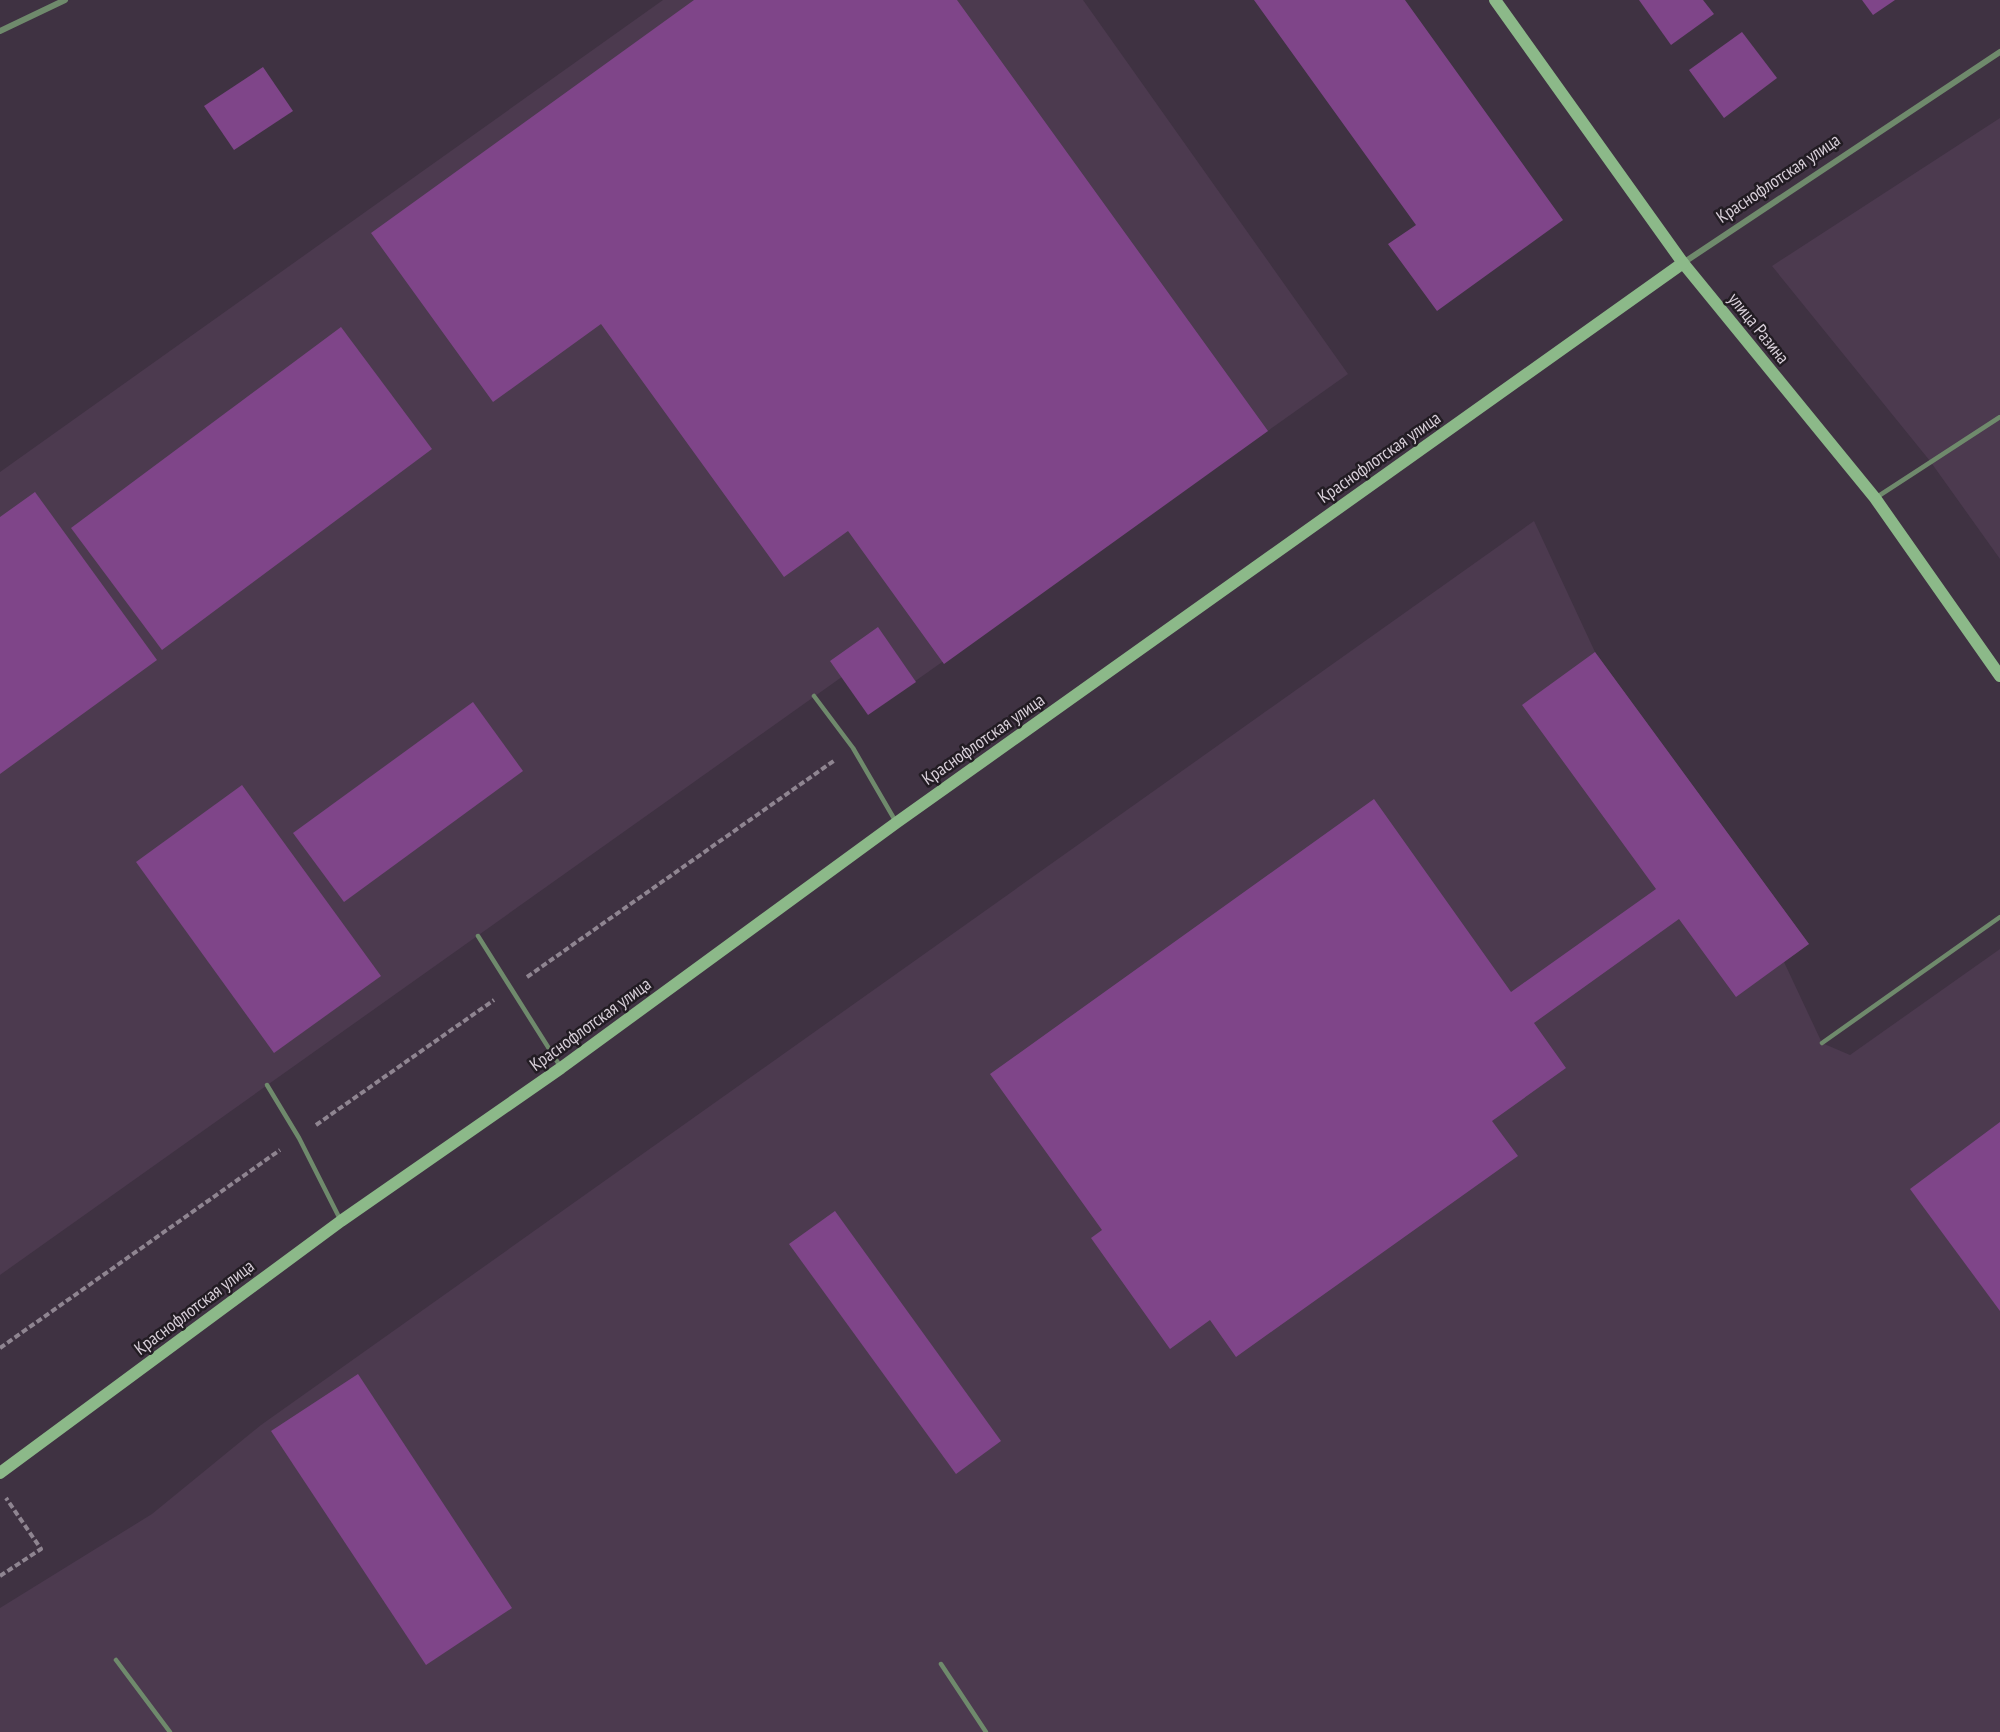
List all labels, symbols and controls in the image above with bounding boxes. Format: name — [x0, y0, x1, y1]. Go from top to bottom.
street label: Краснофлотская улица — [1712, 128, 1844, 228]
street label: улица Разина — [1723, 288, 1795, 368]
street label: Краснофлотская улица — [1313, 406, 1445, 508]
street label: Краснофлотская улица — [917, 688, 1049, 790]
street label: Краснофлотская улица — [525, 972, 655, 1076]
street label: Краснофлотская улица — [129, 1254, 259, 1360]

